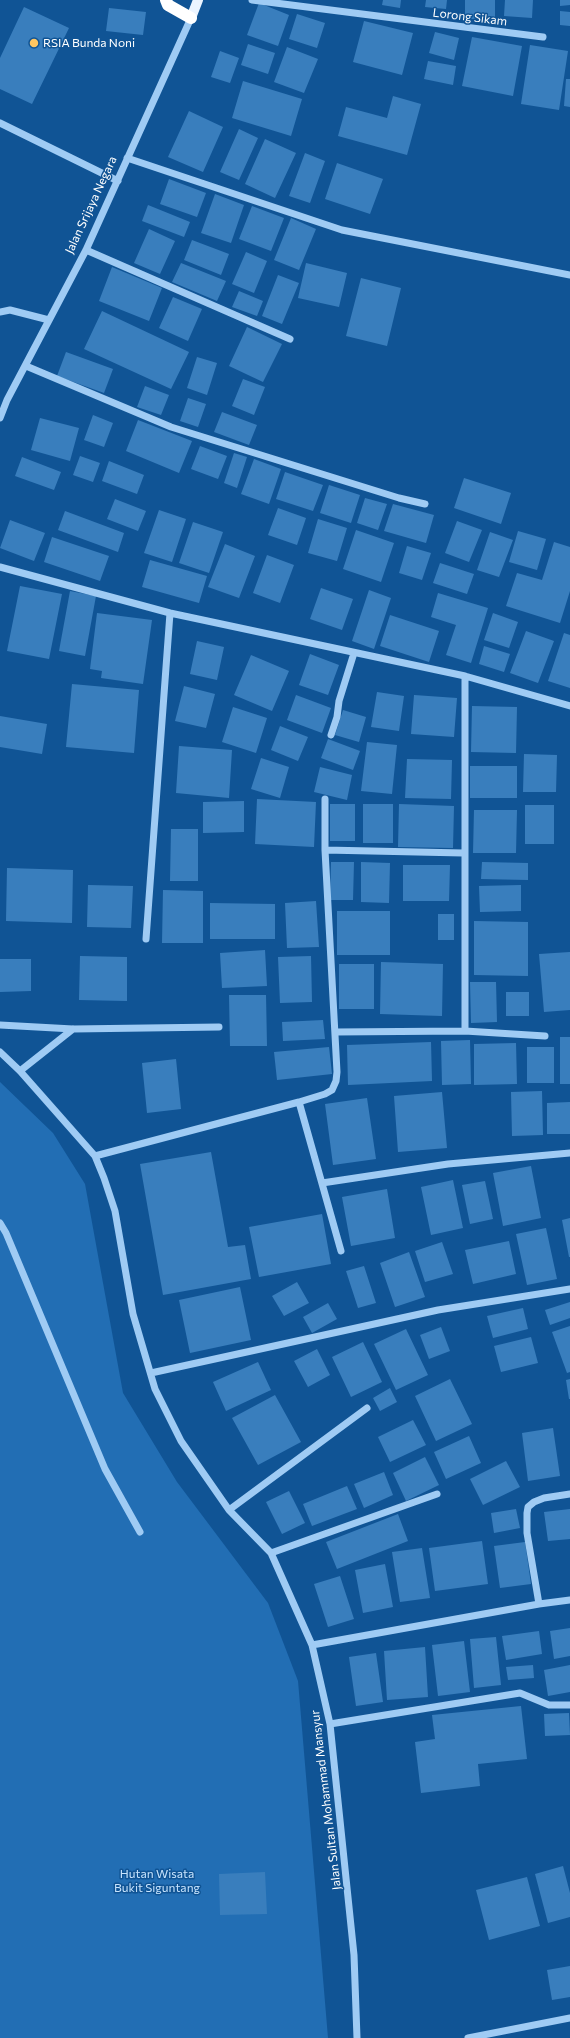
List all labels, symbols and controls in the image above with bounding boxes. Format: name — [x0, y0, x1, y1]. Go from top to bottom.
street label: Lorong Sikam — [432, 5, 508, 29]
place label: RSIA Bunda Noni — [43, 36, 135, 50]
marker: RSIA Bunda Noni — [28, 37, 40, 49]
street label: Jalan Srijaya Negara — [62, 154, 120, 256]
street label: Jalan Sultan Mohammad Mansyur — [308, 1709, 344, 1891]
park label: Hutan Wisata Bukit Siguntang — [114, 1867, 200, 1895]

